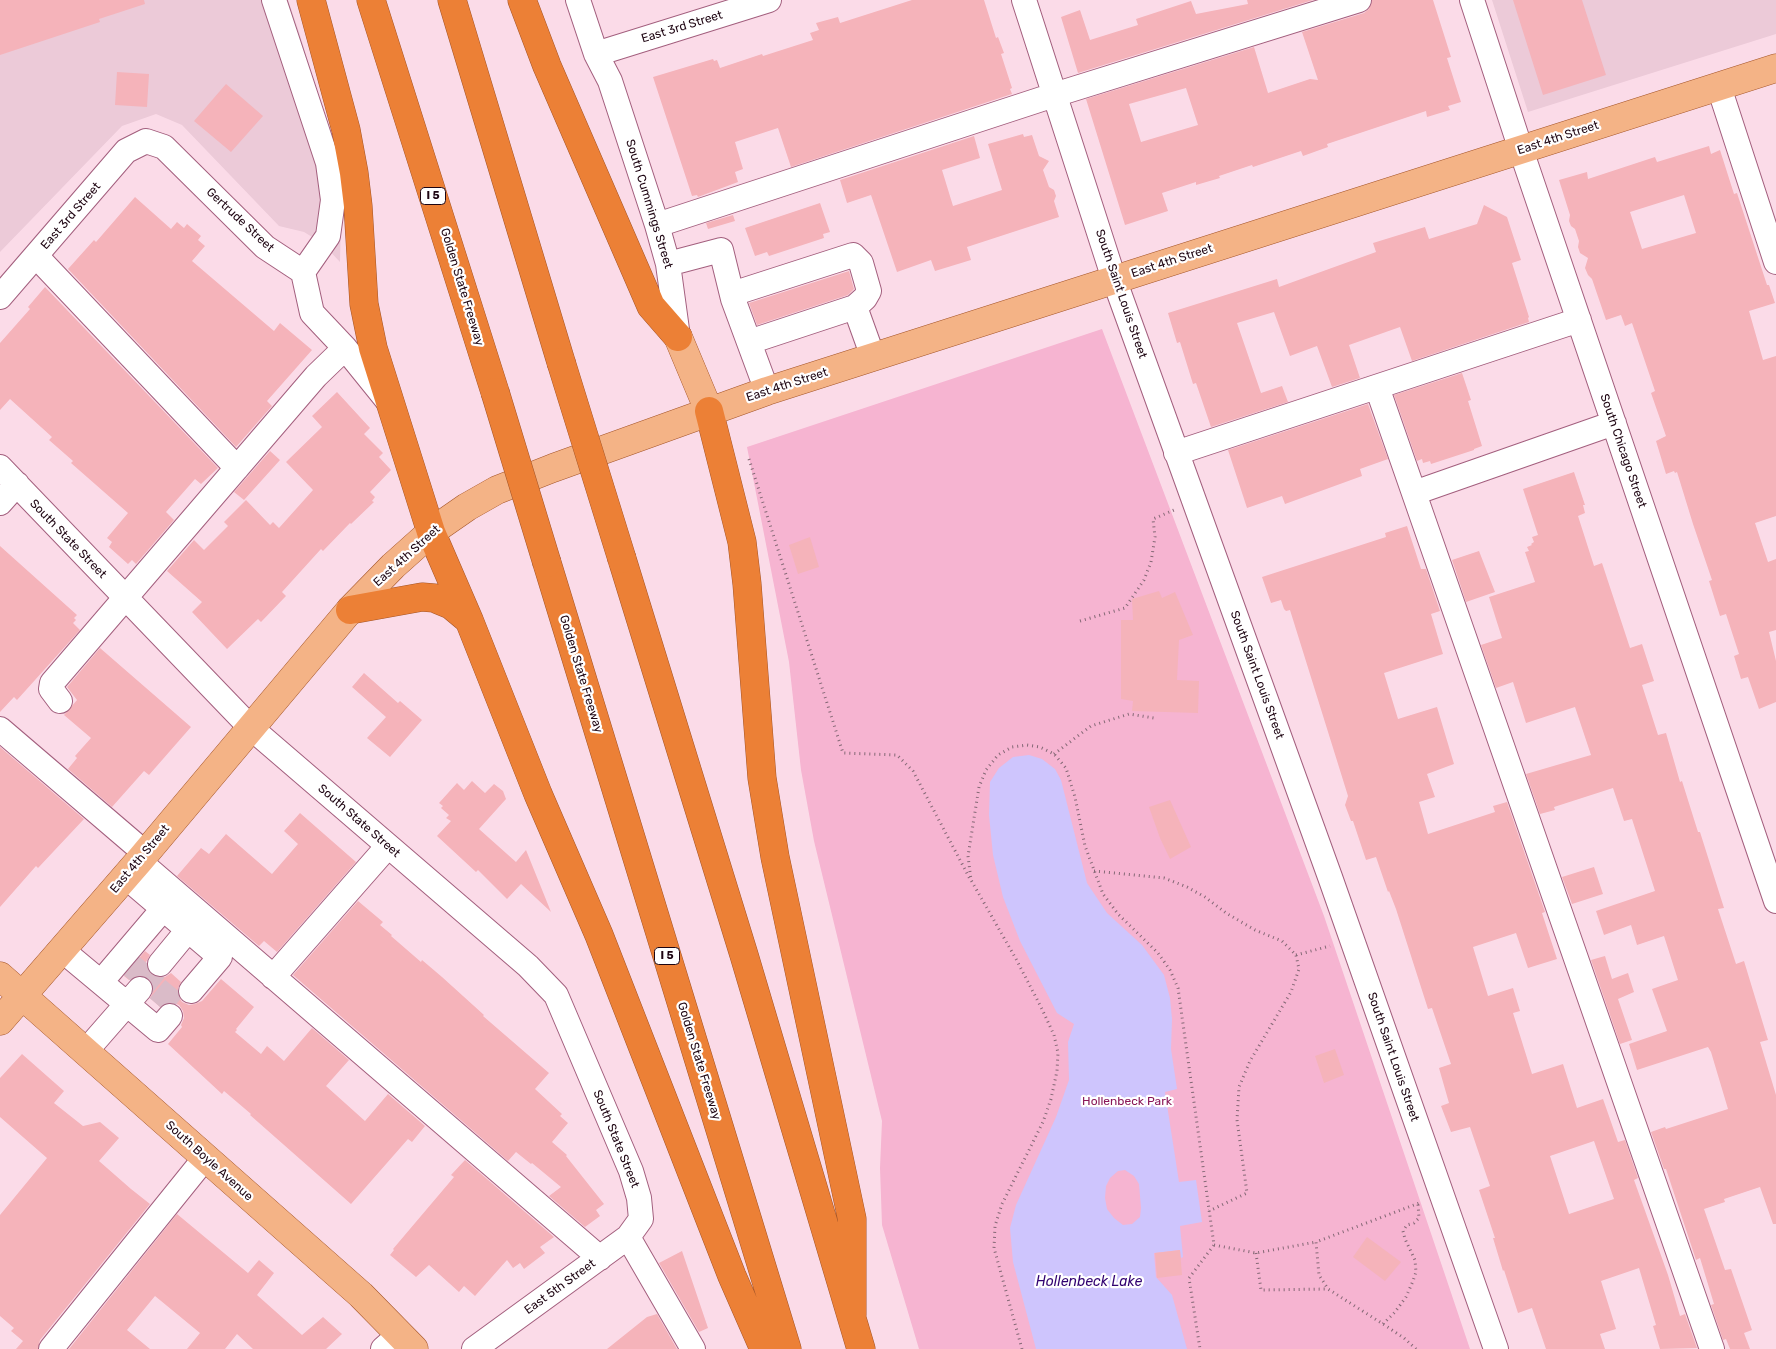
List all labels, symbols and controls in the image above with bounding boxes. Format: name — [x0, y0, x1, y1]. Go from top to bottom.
street label: East 3rd Street — [640, 8, 724, 46]
street label: East 4th Street — [1515, 118, 1601, 158]
street label: South Cummings Street — [623, 138, 675, 270]
street label: East 3rd Street — [38, 180, 104, 252]
street label: Gertrude Street — [203, 185, 277, 255]
road number: I 5 — [420, 188, 446, 205]
street label: Golden State Freeway — [437, 226, 487, 348]
street label: South Saint Louis Street — [1092, 227, 1150, 361]
street label: East 4th Street — [1129, 241, 1215, 281]
street label: East 4th Street — [744, 365, 830, 405]
street label: South Chicago Street — [1597, 392, 1649, 510]
street label: South State Street — [27, 496, 109, 582]
street label: East 4th Street — [371, 522, 443, 590]
street label: South Saint Louis Street — [1227, 609, 1287, 741]
street label: Golden State Freeway — [556, 613, 606, 735]
street label: South State Street — [315, 781, 403, 861]
street label: East 4th Street — [107, 822, 173, 896]
road number: I 5 — [654, 948, 680, 964]
street label: South Saint Louis Street — [1364, 990, 1422, 1124]
street label: Golden State Freeway — [674, 1000, 724, 1122]
street label: South State Street — [590, 1088, 642, 1190]
park label: Hollenbeck Park — [1082, 1095, 1172, 1109]
street label: South Boyle Avenue — [162, 1118, 256, 1204]
street label: East 5th Street — [522, 1256, 598, 1318]
water label: Hollenbeck Lake — [1036, 1274, 1142, 1290]

